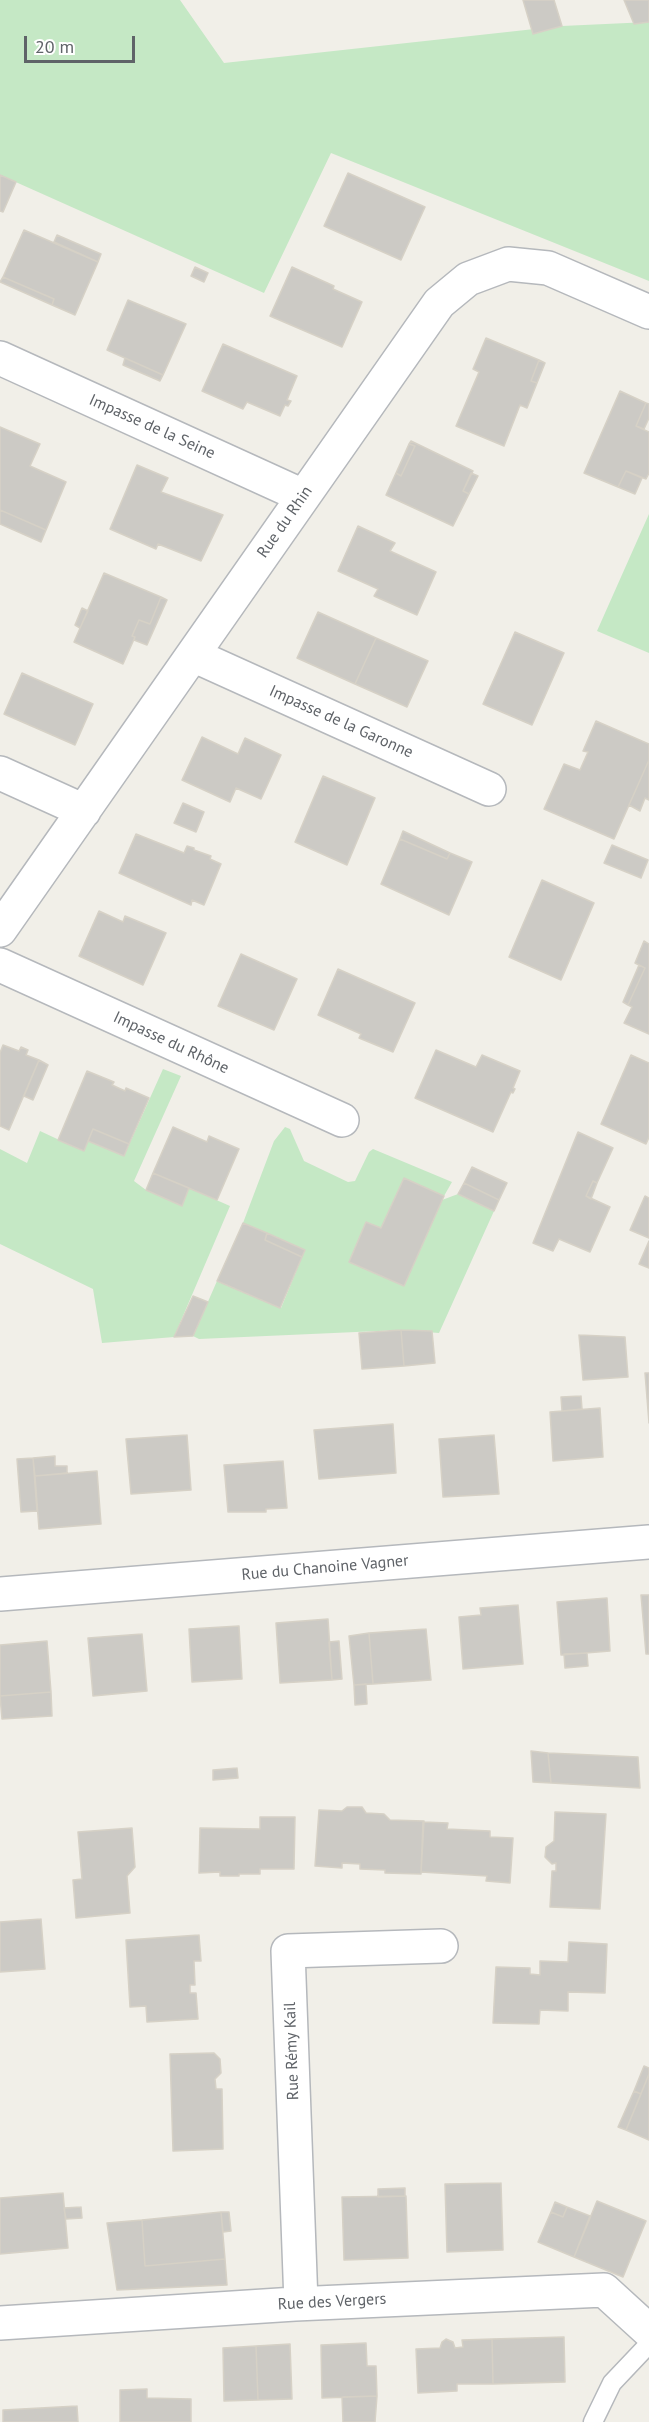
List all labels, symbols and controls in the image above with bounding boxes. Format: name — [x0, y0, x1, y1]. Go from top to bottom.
scale bar — [27, 24, 138, 62]
text: 20 m — [35, 35, 74, 58]
street label: Impasse de la Seine — [86, 391, 218, 463]
street label: Rue du Rhin — [253, 482, 317, 562]
street label: Impasse de la Garonne — [266, 682, 416, 762]
street label: Impasse du Rhône — [110, 1008, 232, 1078]
street label: Rue du Chanoine Vagner — [241, 1551, 409, 1585]
street label: Rue Rémy Kail — [281, 2002, 303, 2100]
street label: Rue des Vergers — [277, 2290, 387, 2314]

